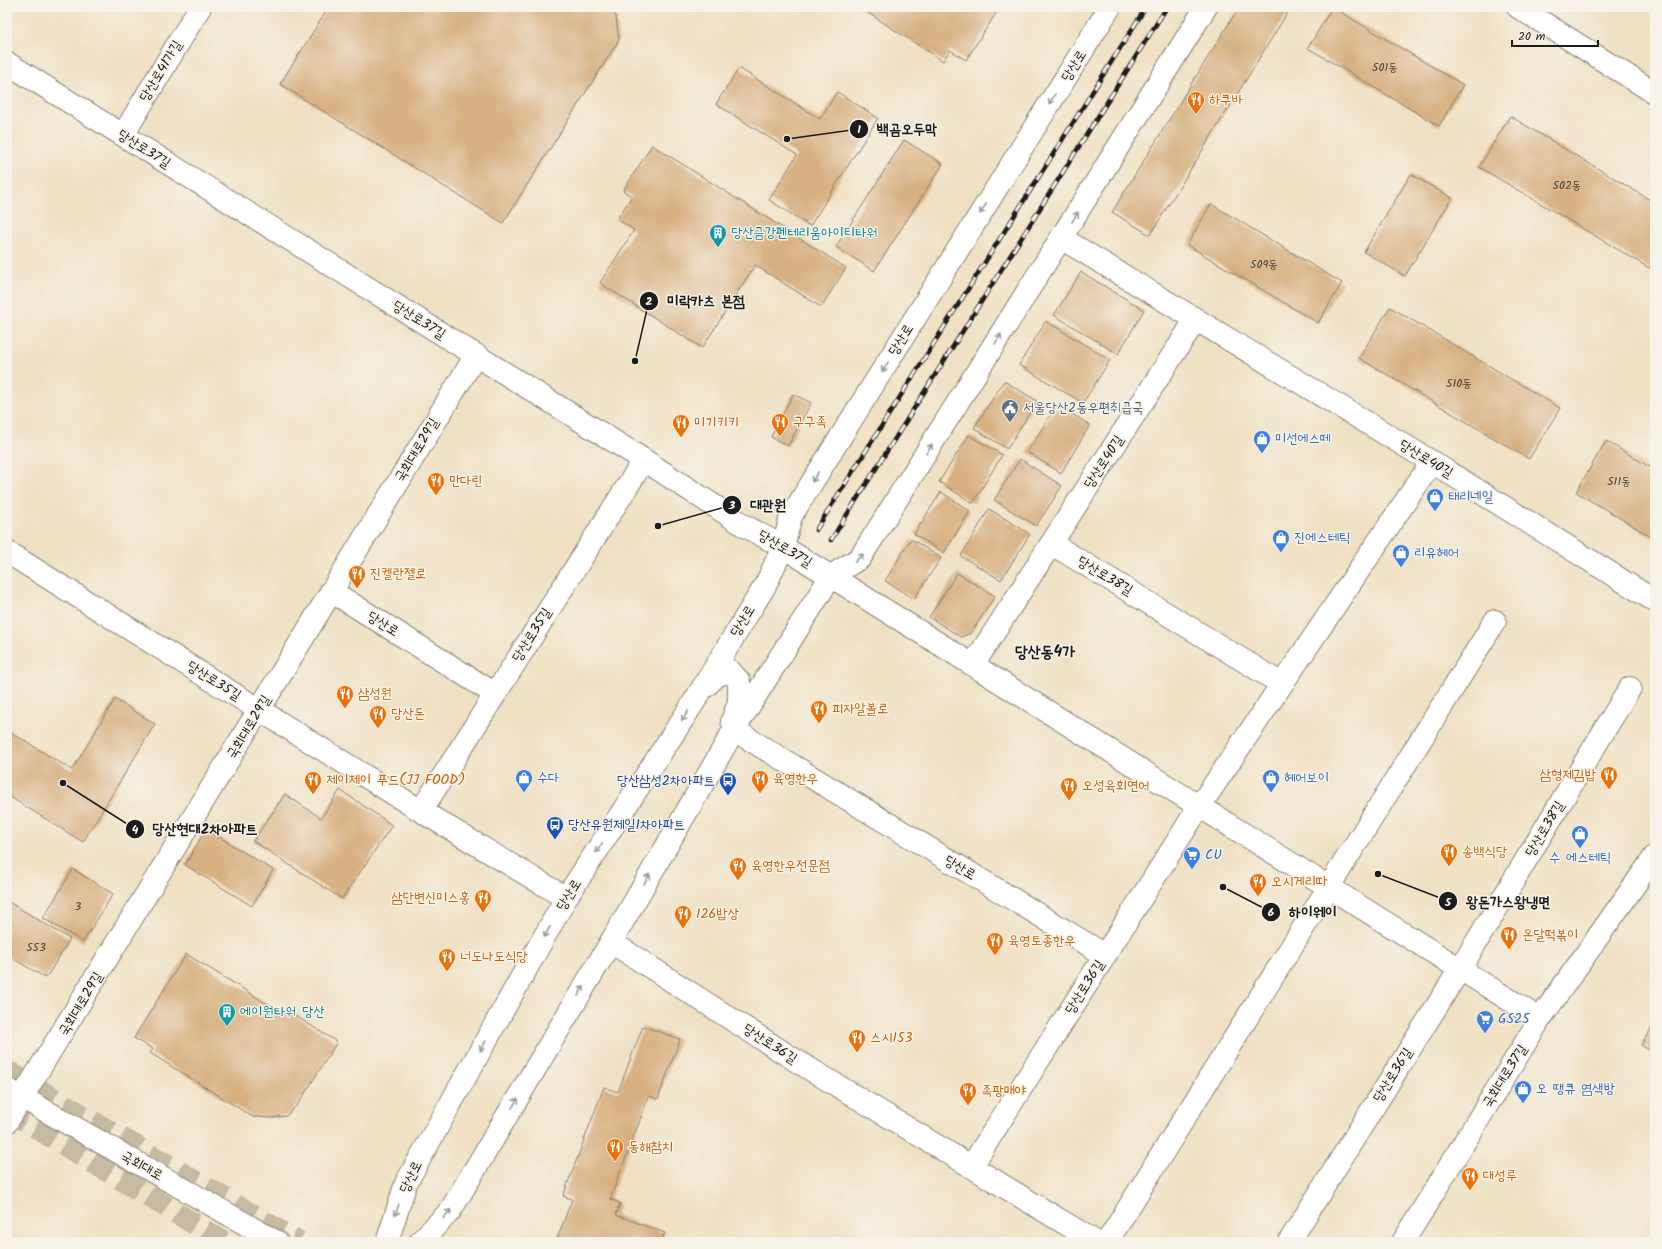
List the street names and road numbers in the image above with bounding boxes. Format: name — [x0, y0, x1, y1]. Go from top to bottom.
street label: 당산로41가길 — [134, 35, 188, 106]
street label: 당산로 — [1056, 46, 1092, 86]
street label: 당산로37길 — [113, 124, 176, 174]
street label: 당산로37길 — [388, 295, 451, 345]
street label: 당산로 — [883, 320, 919, 360]
street label: 국회대로29길 — [389, 413, 445, 486]
street label: 당산로40길 — [1078, 430, 1130, 493]
street label: 당산로40길 — [1395, 434, 1458, 484]
street label: 당산로37길 — [754, 525, 817, 574]
street label: 당산로38길 — [1073, 551, 1138, 602]
street label: 당산로 — [725, 601, 761, 641]
street label: 당산로35길 — [507, 603, 558, 667]
street label: 당산로 — [363, 606, 403, 642]
street label: 당산로35길 — [182, 656, 246, 707]
street label: 국회대로29길 — [221, 690, 277, 763]
street label: 당산로38길 — [1520, 796, 1571, 861]
street label: 당산로 — [940, 850, 980, 886]
street label: 당산로 — [551, 875, 587, 915]
street label: 당산로36길 — [1060, 955, 1111, 1019]
street label: 국회대로29길 — [53, 967, 109, 1040]
street label: 당산로36길 — [738, 1018, 802, 1070]
street label: 국회대로37길 — [1477, 1040, 1533, 1112]
street label: 당산로36길 — [1368, 1043, 1419, 1107]
street label: 국회대로 — [117, 1145, 167, 1187]
street label: 당산로 — [394, 1157, 428, 1197]

